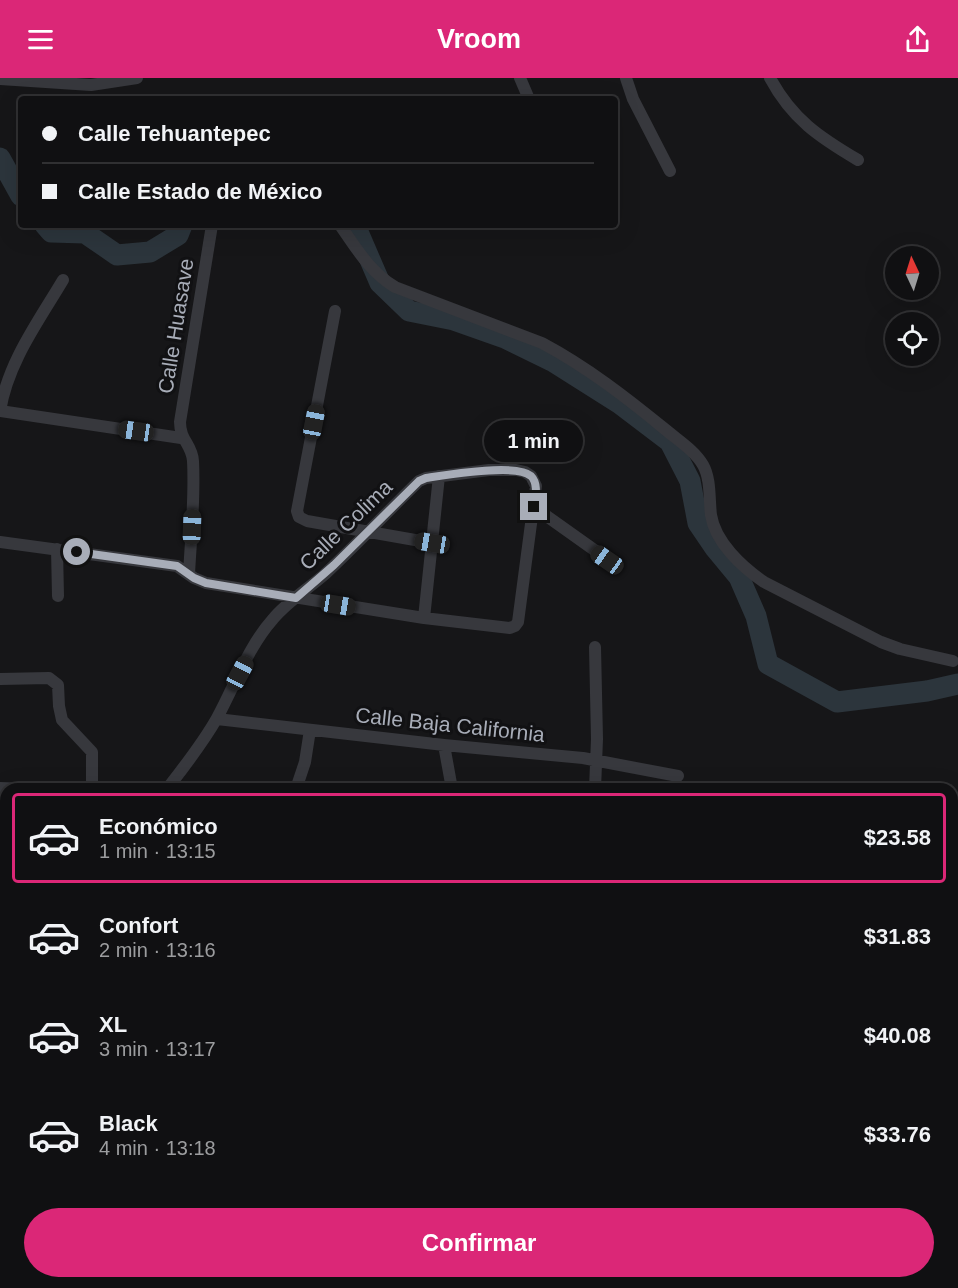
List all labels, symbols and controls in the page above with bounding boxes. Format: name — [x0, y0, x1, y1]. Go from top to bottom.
icon: menu — [24, 23, 57, 56]
icon: share — [901, 23, 934, 56]
text: Vroom — [437, 24, 521, 54]
text: Calle Tehuantepec — [78, 121, 271, 146]
text: Calle Estado de México — [78, 179, 323, 204]
north arrow — [885, 246, 939, 300]
map controls — [885, 246, 939, 366]
street label: Calle Huasave — [153, 257, 198, 395]
button: locate — [885, 312, 939, 366]
car — [302, 403, 326, 441]
car — [117, 420, 155, 442]
callout: 1 min — [484, 420, 584, 462]
text: 1 min — [507, 430, 560, 452]
street label: Calle Colima — [295, 475, 397, 574]
route end — [520, 493, 547, 520]
car — [182, 509, 202, 545]
car — [413, 531, 451, 555]
route start — [63, 538, 90, 565]
car — [587, 542, 627, 578]
car — [319, 593, 357, 617]
car — [224, 653, 256, 693]
street label: Calle Baja California — [354, 703, 546, 746]
icon: car — [27, 811, 81, 865]
text: Económico — [99, 814, 218, 839]
text: $23.58 — [864, 825, 931, 850]
text: 1 min · 13:15 — [99, 840, 216, 862]
icon: car — [27, 910, 81, 964]
text: Confort — [99, 913, 178, 938]
text: $31.83 — [864, 924, 931, 949]
text: 2 min · 13:16 — [99, 939, 216, 961]
icon: car — [27, 1009, 81, 1063]
text: XL — [99, 1012, 127, 1037]
text: $40.08 — [864, 1023, 931, 1048]
text: 3 min · 13:17 — [99, 1038, 216, 1060]
icon: car — [27, 1108, 81, 1162]
text: Black — [99, 1111, 158, 1136]
text: $33.76 — [864, 1122, 931, 1147]
text: 4 min · 13:18 — [99, 1137, 216, 1159]
button: Confirmar — [24, 1208, 934, 1277]

